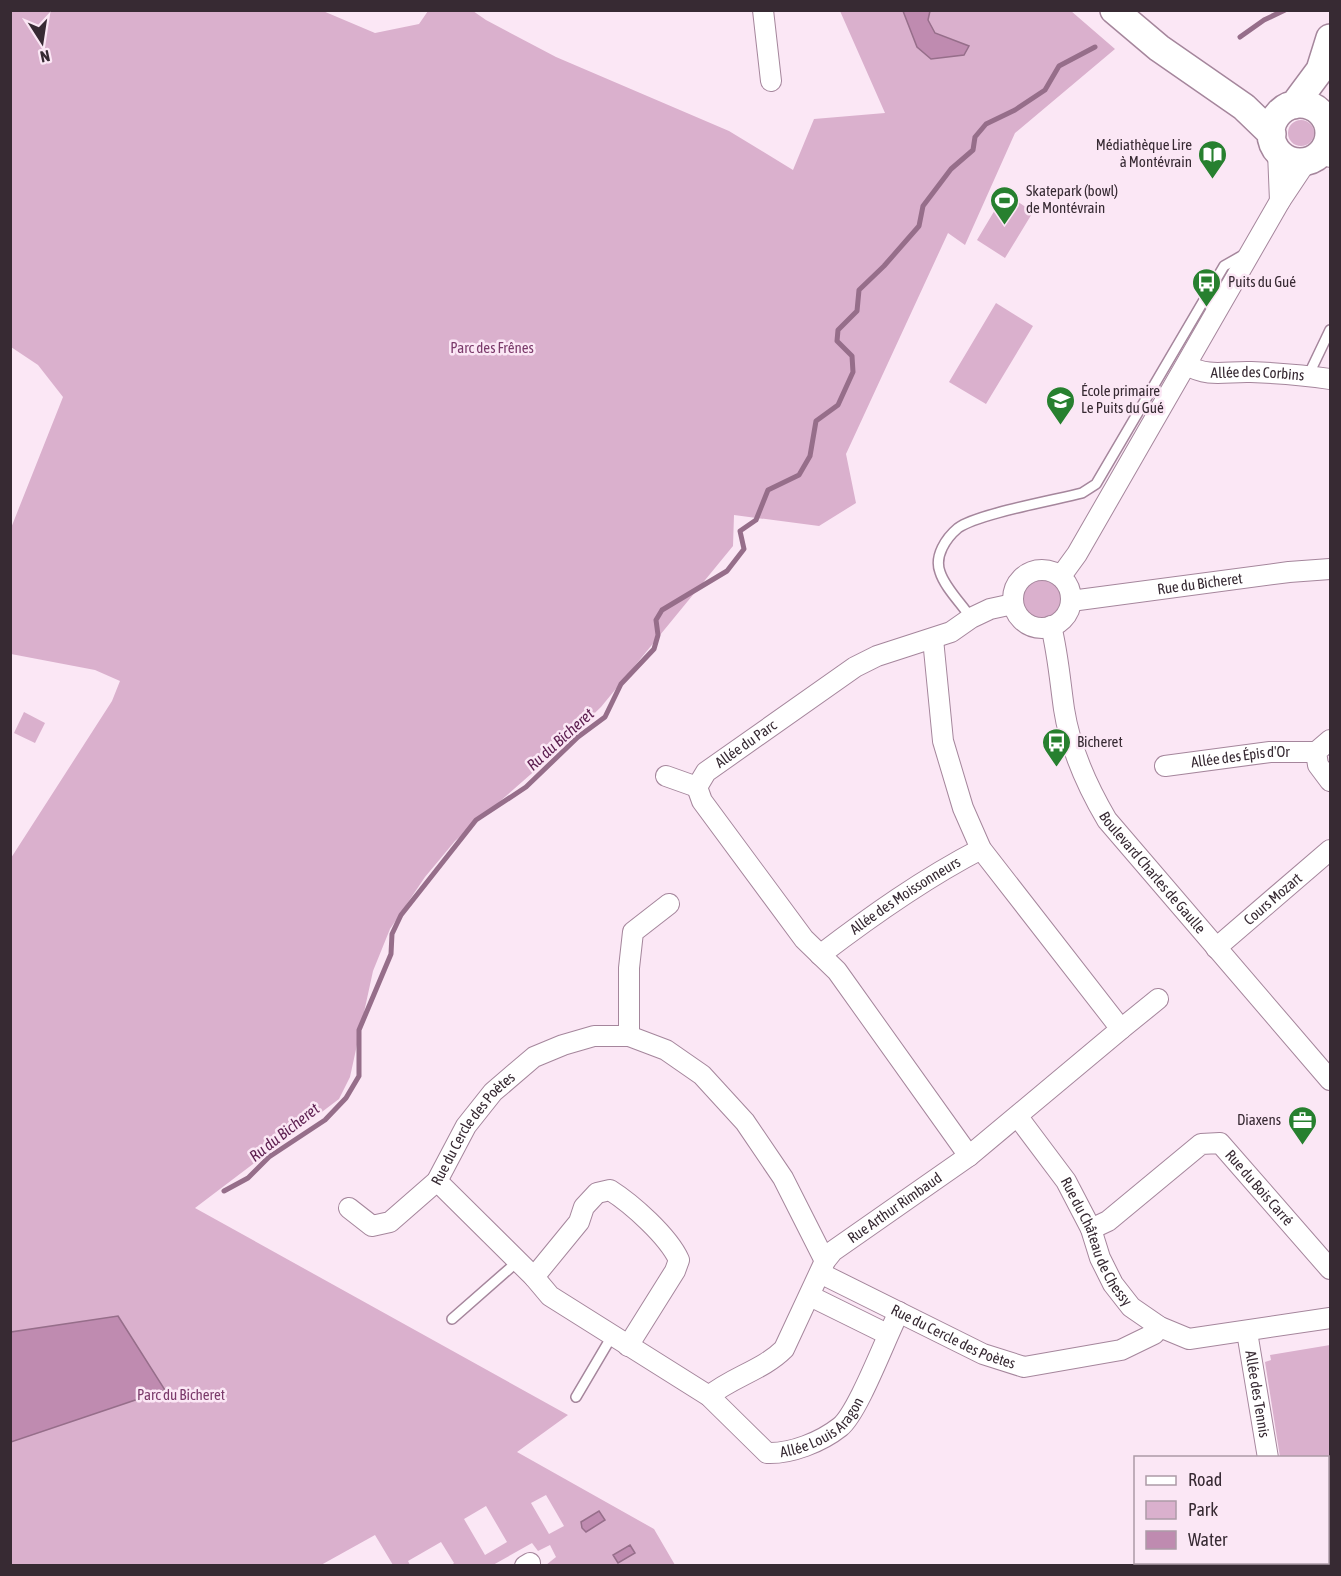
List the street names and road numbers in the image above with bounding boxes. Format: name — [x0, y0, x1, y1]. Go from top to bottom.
street label: Allée des Corbins — [1210, 363, 1305, 384]
street label: Rue du Bicheret — [1156, 569, 1243, 597]
street label: Allée du Parc — [712, 716, 780, 771]
street label: Allée des Épis d'Or — [1190, 743, 1290, 770]
street label: Boulevard Charles de Gaulle — [1096, 808, 1209, 937]
street label: Allée des Moissonneurs — [846, 853, 963, 938]
street label: Cours Mozart — [1240, 869, 1305, 928]
street label: Rue du Cercle des Poètes — [427, 1068, 518, 1188]
street label: Rue du Bois Carré — [1222, 1146, 1297, 1229]
street label: Rue Arthur Rimbaud — [844, 1169, 945, 1246]
street label: Rue du Château de Chessy — [1058, 1174, 1136, 1309]
street label: Rue du Cercle des Poètes — [889, 1301, 1018, 1372]
street label: Allée des Tennis — [1242, 1349, 1273, 1439]
street label: Allée Louis Aragon — [779, 1394, 867, 1460]

